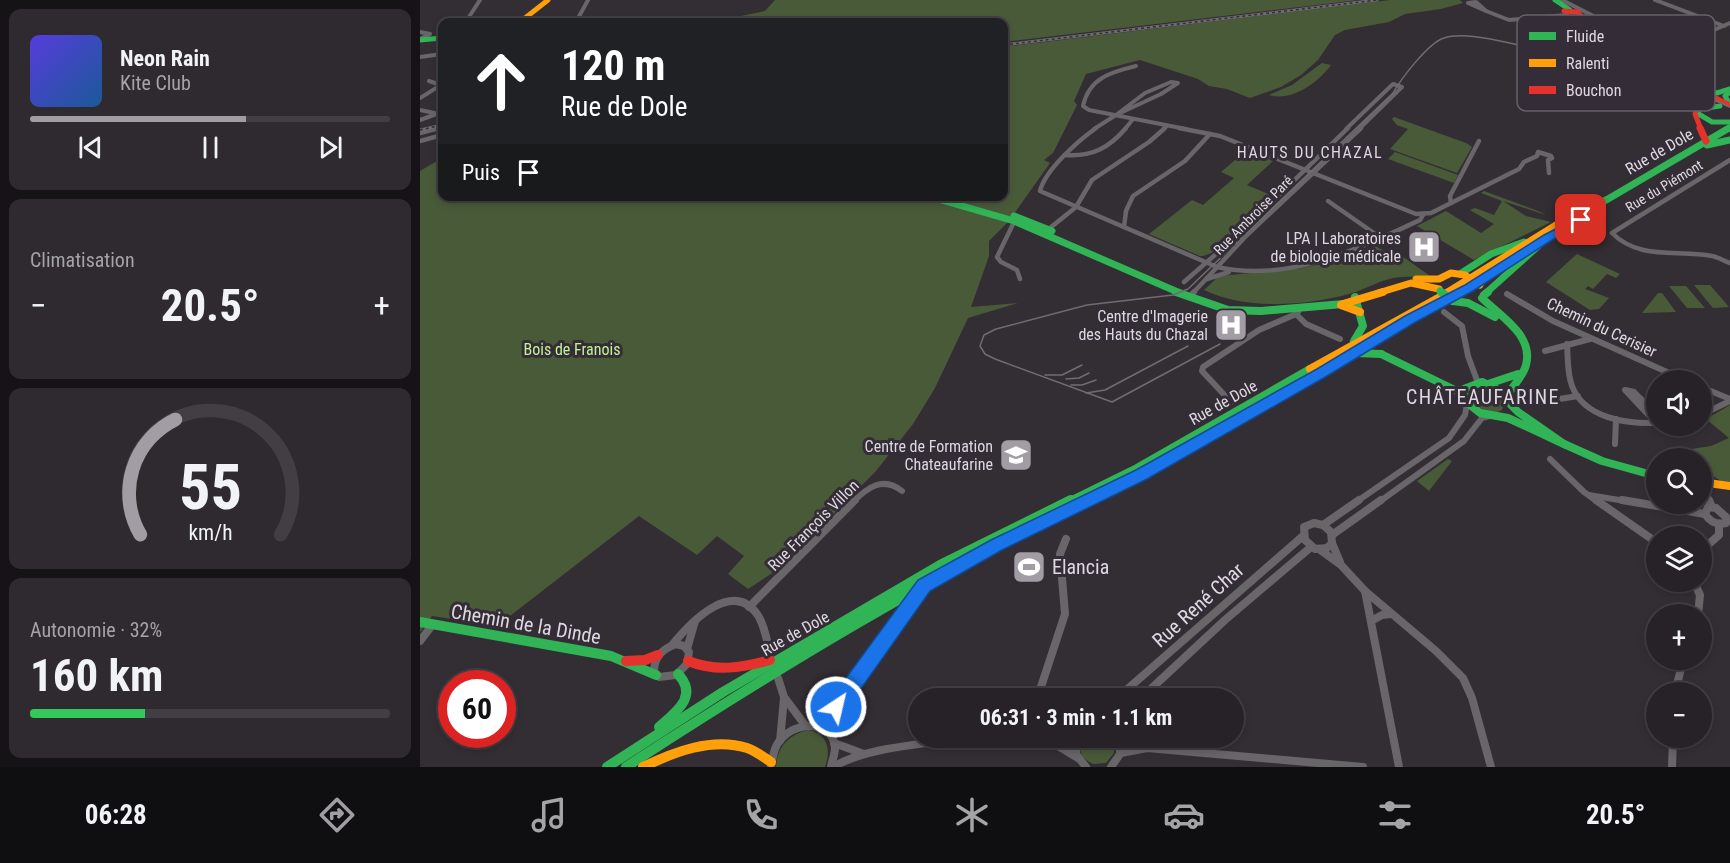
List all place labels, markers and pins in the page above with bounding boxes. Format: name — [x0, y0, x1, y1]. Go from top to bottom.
pin — [1555, 194, 1606, 245]
place label: LPA | Laboratoires de biologie médicale — [1270, 229, 1401, 266]
hospital icon: LPA | Laboratoires de biologie médicale — [1406, 229, 1442, 265]
place label: Centre d'Imagerie des Hauts du Chazal — [1078, 307, 1208, 344]
hospital icon: Centre d'Imagerie des Hauts du Chazal — [1213, 307, 1249, 343]
place label: Centre de Formation Chateaufarine — [865, 437, 993, 474]
school or university icon: Centre de Formation Chateaufarine — [998, 437, 1034, 473]
sports icon: Elancia — [1011, 549, 1047, 585]
place label: Elancia — [1052, 555, 1109, 579]

